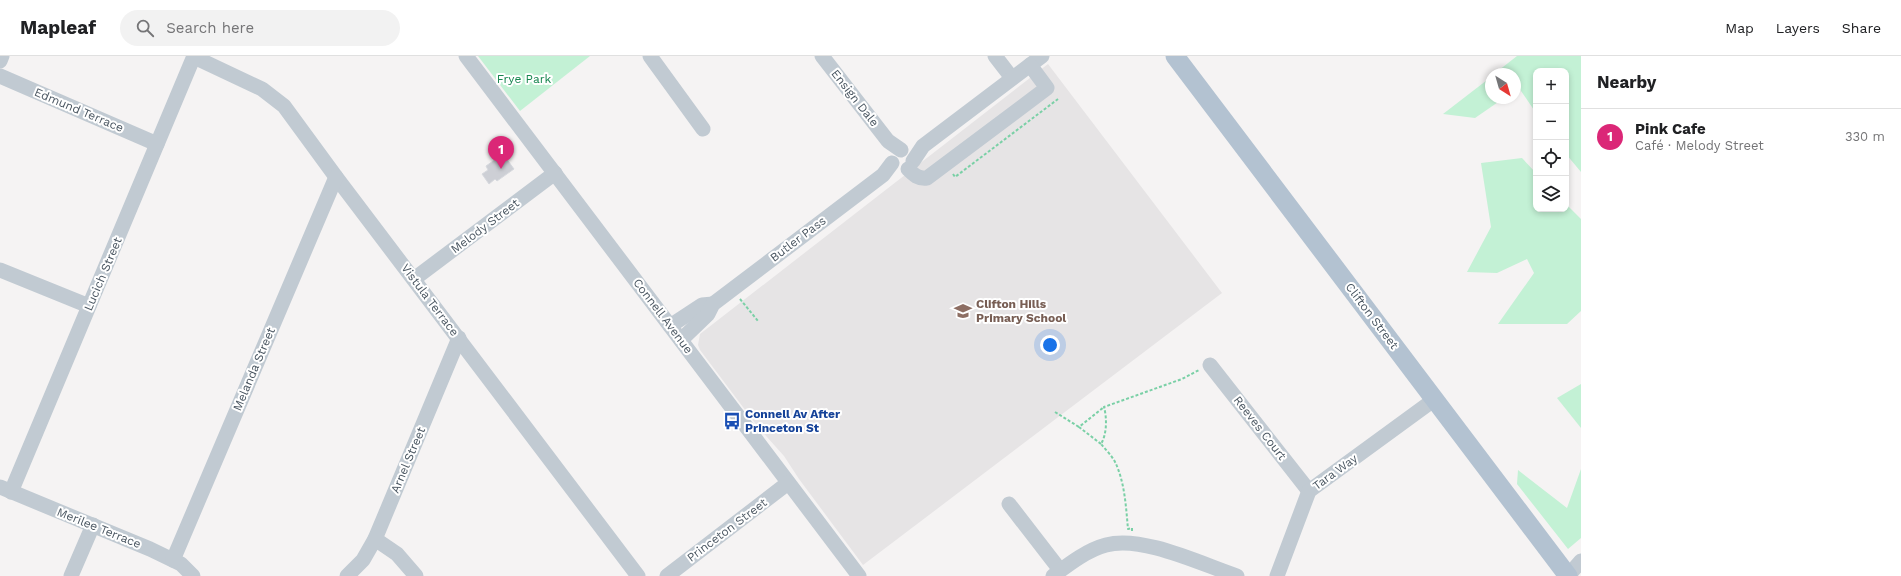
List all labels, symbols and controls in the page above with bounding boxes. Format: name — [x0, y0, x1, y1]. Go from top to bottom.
search box — [120, 10, 400, 46]
text: Mapleaf — [20, 16, 96, 39]
icon: search — [134, 17, 156, 39]
text: Search here — [166, 19, 254, 37]
text: Map — [1725, 20, 1754, 36]
text: Layers — [1776, 20, 1820, 36]
text: Share — [1842, 20, 1881, 36]
street label: Ensign Dale — [828, 67, 882, 129]
north arrow — [1485, 68, 1521, 104]
map controls — [1533, 68, 1569, 212]
button: + — [1533, 68, 1569, 104]
park label: Frye Park — [497, 72, 552, 86]
text: Nearby — [1597, 72, 1656, 92]
street label: Edmund Terrace — [32, 85, 126, 135]
button: − — [1533, 104, 1569, 140]
text: Pink Cafe — [1635, 120, 1706, 138]
text: 1 — [1607, 129, 1613, 144]
text: 330 m — [1845, 129, 1885, 144]
pin: 1 — [488, 136, 514, 169]
text: Café · Melody Street — [1635, 138, 1764, 153]
button: locate — [1533, 140, 1569, 176]
button: layers — [1533, 176, 1569, 212]
street label: Melody Street — [448, 196, 522, 256]
street label: Butler Pass — [767, 213, 829, 265]
street label: Lucich Street — [81, 235, 125, 313]
street label: Vistula Terrace — [398, 261, 462, 339]
street label: Connell Avenue — [630, 276, 696, 356]
street label: Clifton Street — [1343, 280, 1401, 352]
place label: Clifton Hills Primary School — [976, 297, 1066, 325]
school or university icon: Clifton Hills Primary School — [953, 301, 973, 321]
street label: Melanda Street — [230, 325, 278, 413]
your location — [1040, 335, 1060, 355]
street label: Reeves Court — [1231, 393, 1289, 463]
place label: Connell Av After Princeton St — [745, 407, 841, 435]
bus stop icon: Connell Av After Princeton St — [722, 411, 742, 431]
street label: Arnel Street — [388, 425, 428, 495]
street label: Tara Way — [1310, 451, 1361, 493]
street label: Princeton Street — [684, 495, 770, 565]
street label: Merilee Terrace — [55, 505, 143, 551]

